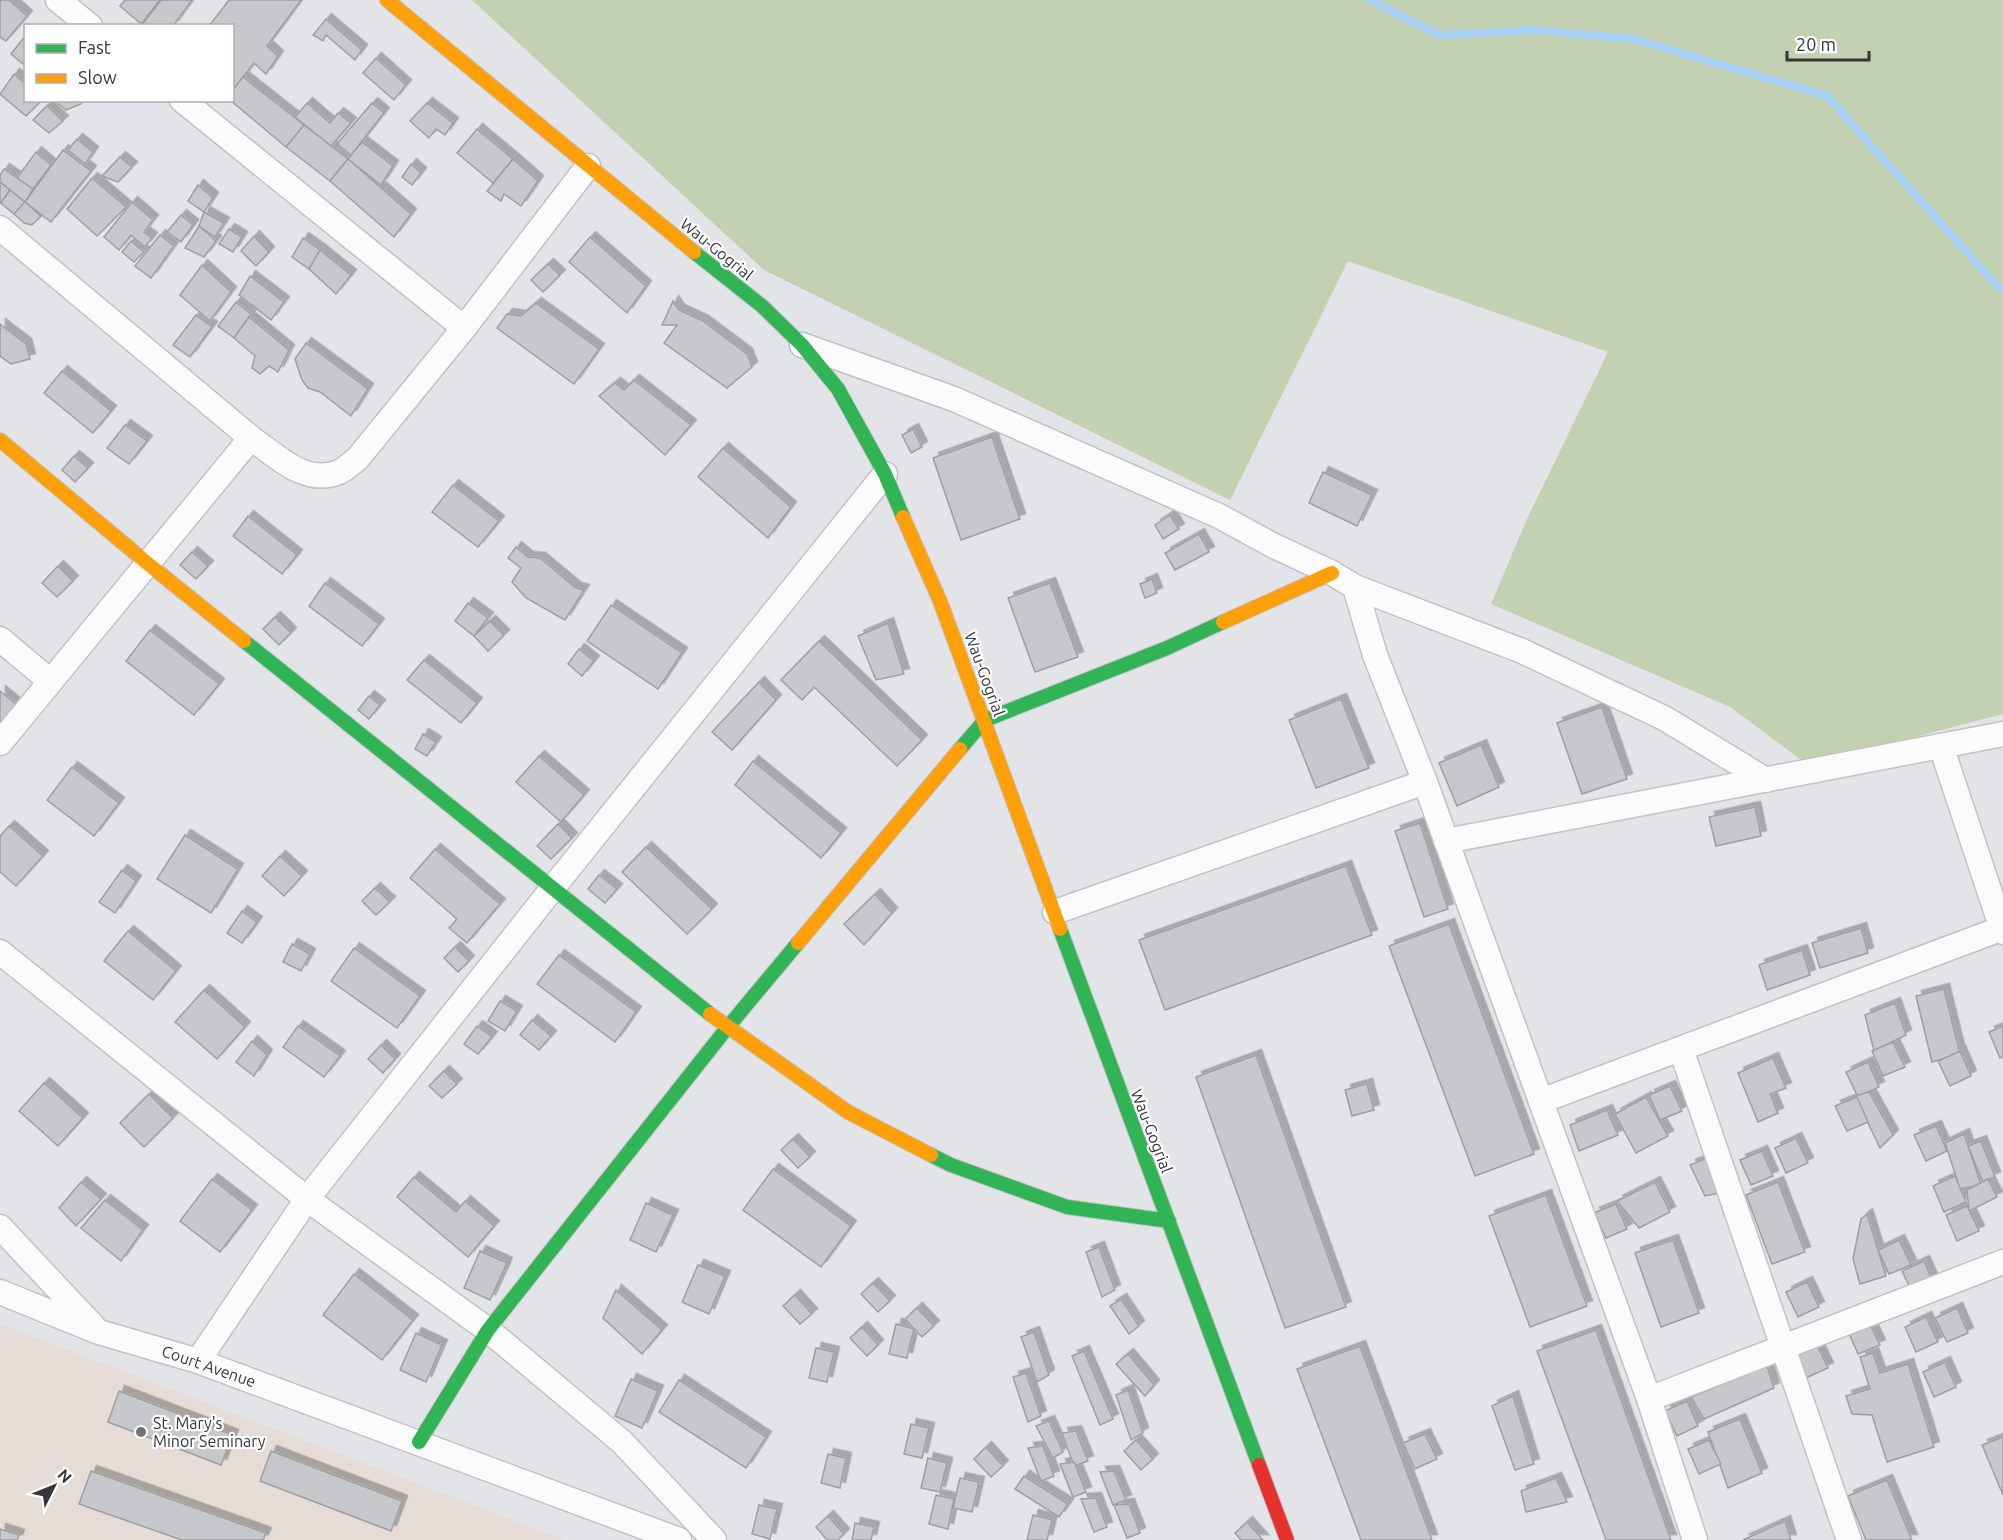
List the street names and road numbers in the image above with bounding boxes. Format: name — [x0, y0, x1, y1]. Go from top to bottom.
street label: Wau-Gogrial — [677, 214, 757, 284]
street label: Wau-Gogrial — [961, 630, 1009, 718]
street label: Wau-Gogrial — [1128, 1087, 1176, 1175]
street label: Court Avenue — [160, 1342, 258, 1390]

